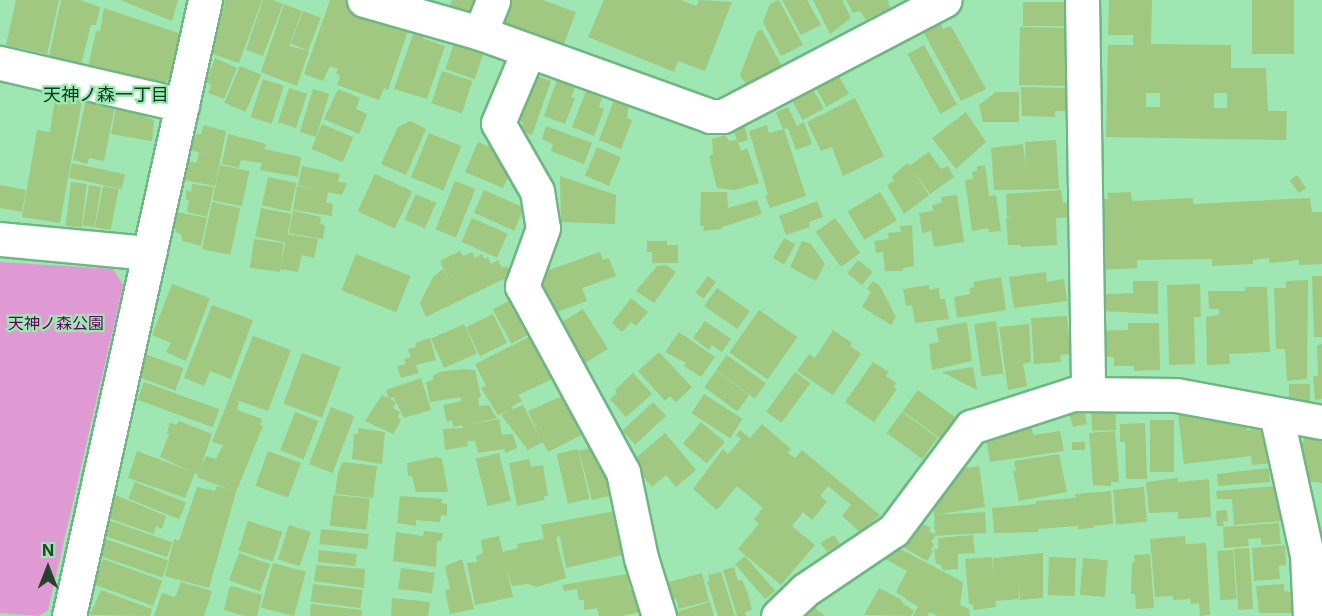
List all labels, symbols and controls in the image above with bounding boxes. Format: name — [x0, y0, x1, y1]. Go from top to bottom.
district label: 天神ノ森一丁目 — [43, 84, 169, 106]
park label: 天神ノ森公園 — [8, 313, 104, 333]
north arrow — [18, 538, 78, 598]
text: N — [42, 540, 54, 560]

